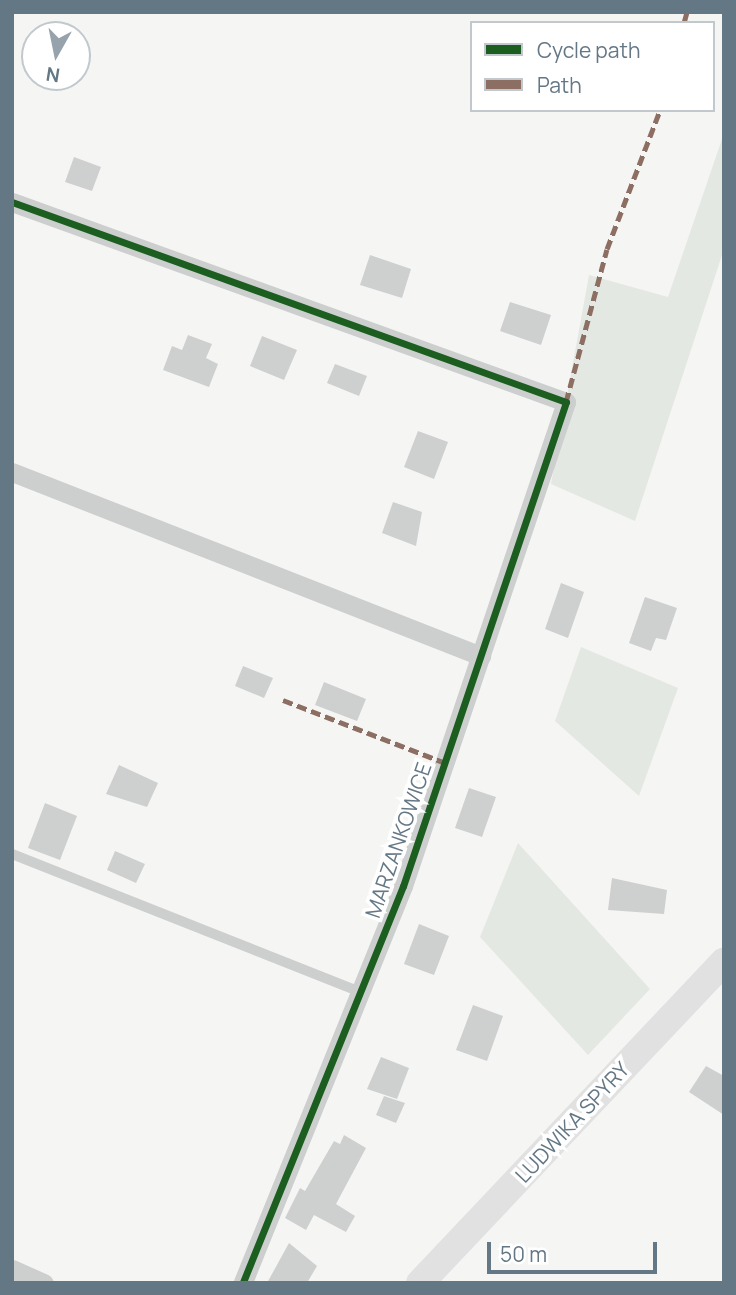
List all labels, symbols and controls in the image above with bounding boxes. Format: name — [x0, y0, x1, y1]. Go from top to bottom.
north arrow — [21, 21, 91, 91]
legend — [470, 21, 715, 112]
text: Cycle path — [537, 36, 640, 64]
text: N — [44, 61, 62, 89]
text: Path — [537, 71, 582, 99]
street label: MARZANKOWICE — [360, 759, 436, 921]
street label: LUDWIKA SPYRY — [510, 1057, 634, 1187]
scale bar — [491, 1228, 661, 1272]
text: 50 m — [500, 1240, 547, 1268]

